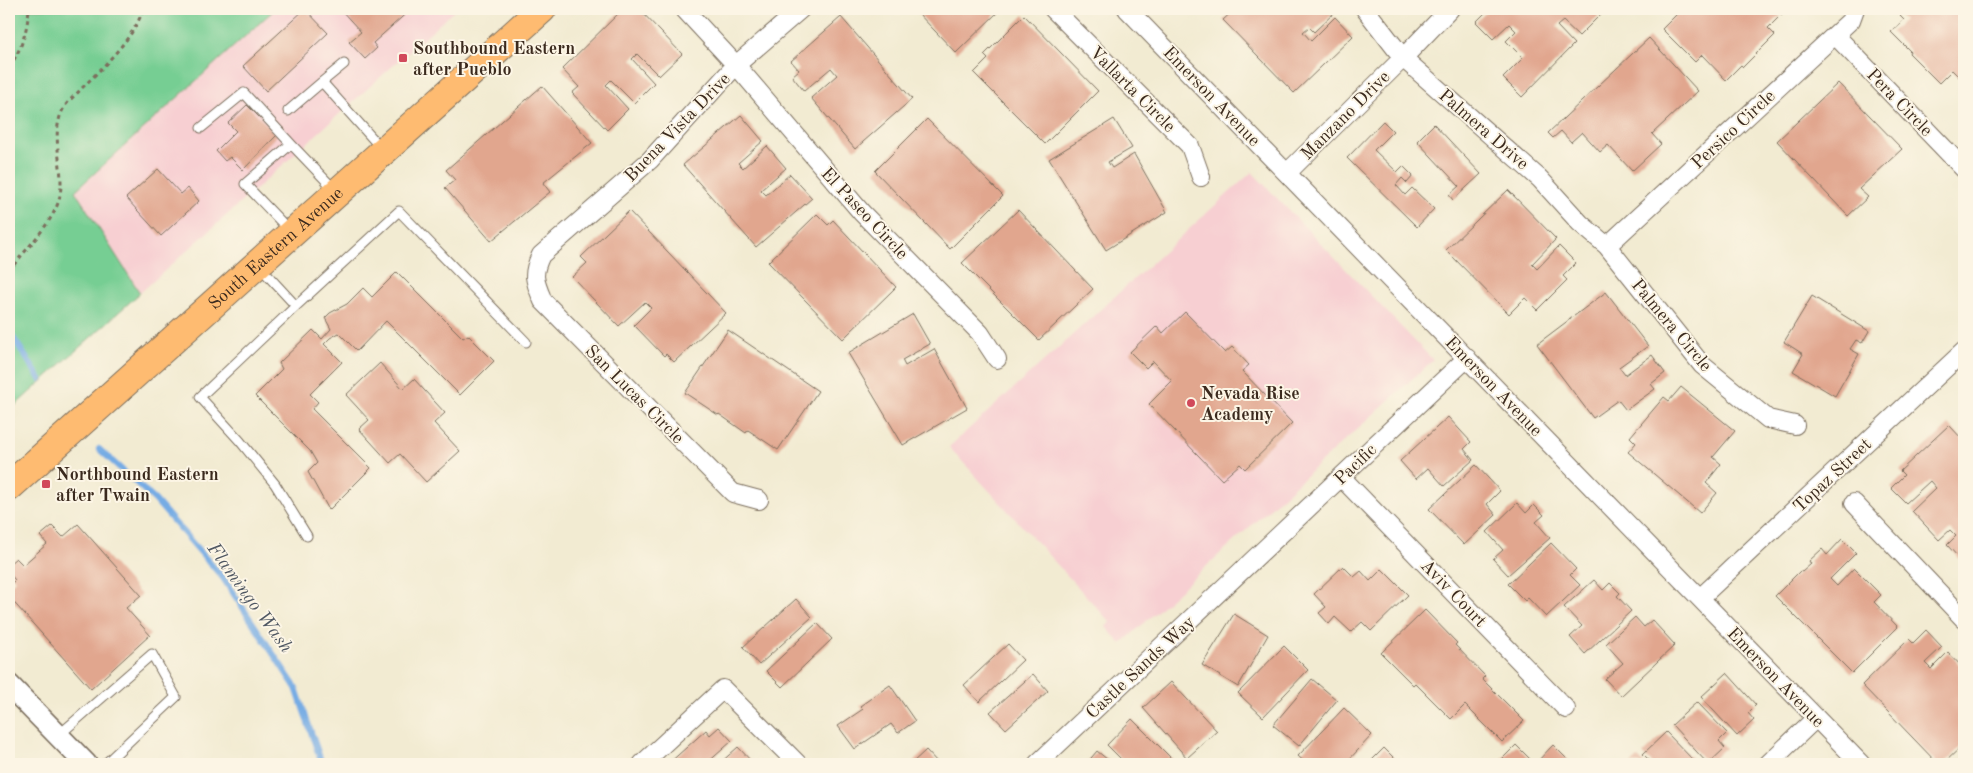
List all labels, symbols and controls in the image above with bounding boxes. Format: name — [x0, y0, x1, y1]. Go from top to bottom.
place label: Southbound Eastern after Pueblo — [413, 40, 575, 79]
street label: Vallarta Circle — [1086, 43, 1179, 136]
street label: Emerson Avenue — [1159, 43, 1263, 150]
marker: Southbound Eastern after Pueblo — [397, 52, 409, 64]
street label: Pera Circle — [1863, 65, 1936, 140]
street label: Manzano Drive — [1298, 68, 1394, 164]
street label: Buena Vista Drive — [622, 70, 734, 185]
street label: Palmera Drive — [1435, 86, 1532, 173]
street label: Persico Circle — [1689, 87, 1779, 173]
street label: El Paseo Circle — [817, 164, 911, 263]
street label: South Eastern Avenue — [205, 184, 347, 314]
street label: Palmera Circle — [1628, 276, 1715, 375]
street label: Emerson Avenue — [1441, 333, 1545, 440]
street label: San Lucas Circle — [581, 342, 687, 448]
place label: Nevada Rise Academy — [1201, 385, 1300, 424]
marker: Nevada Rise Academy — [1185, 397, 1197, 409]
street label: Topaz Street — [1790, 435, 1875, 516]
street label: Pacific — [1331, 441, 1380, 489]
place label: Northbound Eastern after Twain — [56, 466, 219, 505]
marker: Northbound Eastern after Twain — [40, 478, 52, 490]
water label: Flamingo Wash — [202, 539, 295, 657]
street label: Aviv Court — [1417, 557, 1490, 631]
street label: Castle Sands Way — [1083, 613, 1199, 722]
street label: Emerson Avenue — [1723, 624, 1827, 731]

